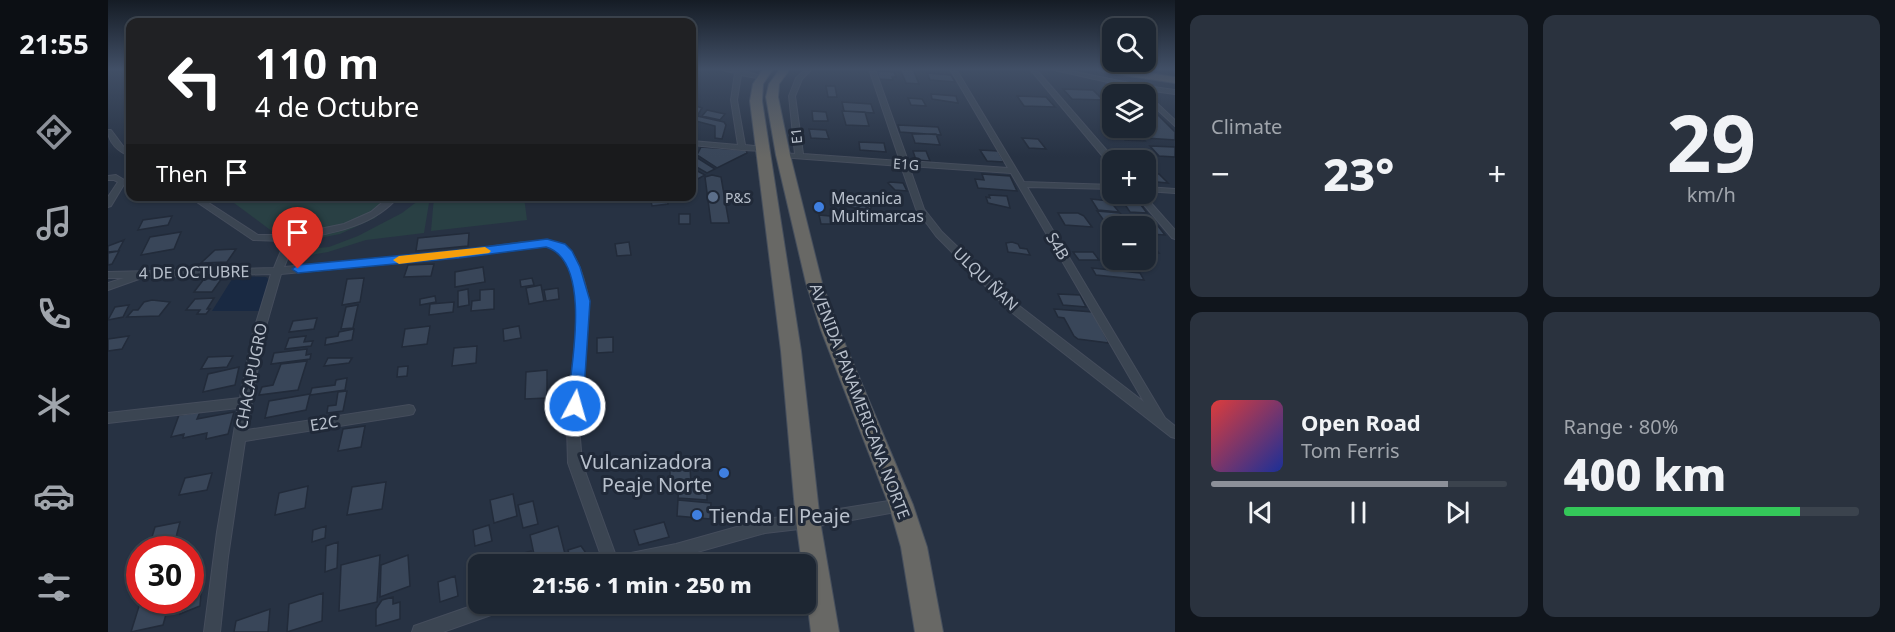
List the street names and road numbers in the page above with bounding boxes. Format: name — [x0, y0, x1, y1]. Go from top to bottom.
street label: E1 — [786, 127, 806, 145]
street label: E1G — [892, 154, 920, 174]
street label: S4B — [1041, 228, 1075, 264]
street label: ULQU ÑAN — [949, 242, 1023, 316]
street label: 4 DE OCTUBRE — [139, 260, 249, 284]
street label: AVENIDA PANAMERICANA NORTE — [805, 280, 915, 522]
street label: CHACAPUGRO — [230, 321, 272, 431]
street label: E2C — [308, 410, 340, 436]

